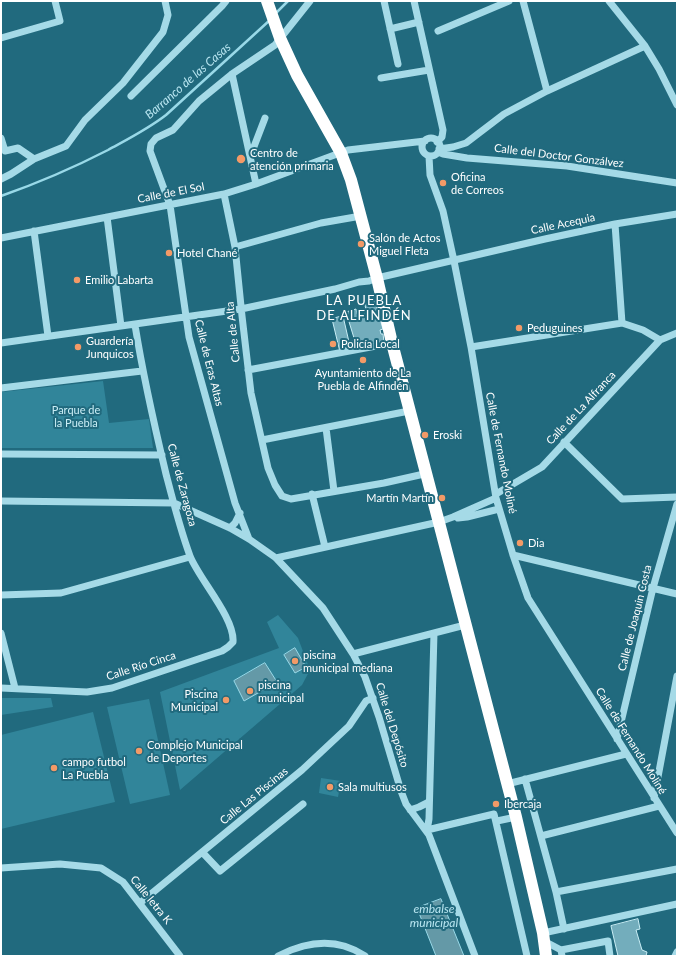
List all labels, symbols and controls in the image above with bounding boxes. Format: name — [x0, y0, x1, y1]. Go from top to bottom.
water label: Barranco de las Casas — [142, 40, 234, 122]
street label: Calle del Doctor Gonzálvez — [493, 142, 625, 170]
place label: Centro de atención primaria — [250, 146, 334, 172]
marker: Centro de atención primaria — [235, 153, 247, 165]
place label: Oficina de Correos — [451, 170, 504, 196]
marker: Oficina de Correos — [438, 178, 448, 188]
street label: Calle de El Sol — [136, 180, 206, 206]
street label: Calle Acequia — [530, 211, 596, 237]
place label: Salón de Actos Miguel Fleta — [369, 231, 440, 257]
marker: Salón de Actos Miguel Fleta — [356, 239, 366, 249]
place label: Hotel Chané — [177, 246, 237, 260]
marker: Hotel Chané — [164, 248, 174, 258]
place label: Emilio Labarta — [85, 273, 153, 287]
marker: Emilio Labarta — [72, 275, 82, 285]
district label: LA PUEBLA DE ALFINDÉN — [316, 293, 412, 324]
street label: Calle de Alta — [223, 301, 243, 363]
street label: Calle de Eras Altas — [192, 318, 226, 408]
place label: Peduguines — [527, 321, 583, 335]
marker: Peduguines — [514, 323, 524, 333]
place label: Guardería Junquicos — [86, 334, 134, 360]
place label: Policía Local — [341, 337, 400, 351]
marker: Policía Local — [328, 339, 338, 349]
marker: Guardería Junquicos — [73, 342, 83, 352]
marker: Ayuntamiento de La Puebla de Alfindén — [358, 355, 368, 365]
place label: Ayuntamiento de La Puebla de Alfindén — [315, 366, 411, 392]
street label: Calle de La Alfranca — [544, 369, 618, 447]
street label: Calle de Fernando Moliné — [483, 391, 519, 515]
park label: Parque de la Puebla — [52, 403, 100, 429]
place label: Eroski — [433, 428, 462, 442]
marker: Eroski — [420, 430, 430, 440]
street label: Calle de Zaragoza — [165, 442, 199, 528]
place label: Martín Martín — [366, 491, 434, 505]
marker: Martín Martín — [437, 493, 447, 503]
place label: Dia — [528, 536, 544, 550]
marker: Dia — [515, 538, 525, 548]
street label: Calle de Joaquin Costa — [615, 563, 655, 673]
place label: piscina municipal mediana — [303, 648, 393, 674]
street label: Calle Río Cinca — [105, 649, 177, 683]
marker: piscina municipal mediana — [290, 656, 300, 666]
place label: piscina municipal — [258, 678, 304, 704]
street label: Calle del Depósito — [373, 681, 411, 769]
street label: Calle de Fernando Moliné — [593, 685, 669, 797]
marker: piscina municipal — [245, 686, 255, 696]
place label: Piscina Municipal — [171, 687, 218, 713]
marker: Piscina Municipal — [221, 695, 231, 705]
place label: Complejo Municipal de Deportes — [147, 738, 243, 764]
marker: Complejo Municipal de Deportes — [134, 746, 144, 756]
place label: campo futbol La Puebla — [62, 755, 126, 781]
marker: campo futbol La Puebla — [49, 763, 59, 773]
street label: Calle Las Piscinas — [217, 765, 291, 827]
place label: Sala multiusos — [338, 780, 407, 794]
marker: Sala multiusos — [325, 782, 335, 792]
place label: Ibercaja — [504, 797, 542, 811]
marker: Ibercaja — [491, 799, 501, 809]
street label: Calle letra K — [127, 873, 175, 927]
water label: embalse municipal — [410, 902, 458, 930]

